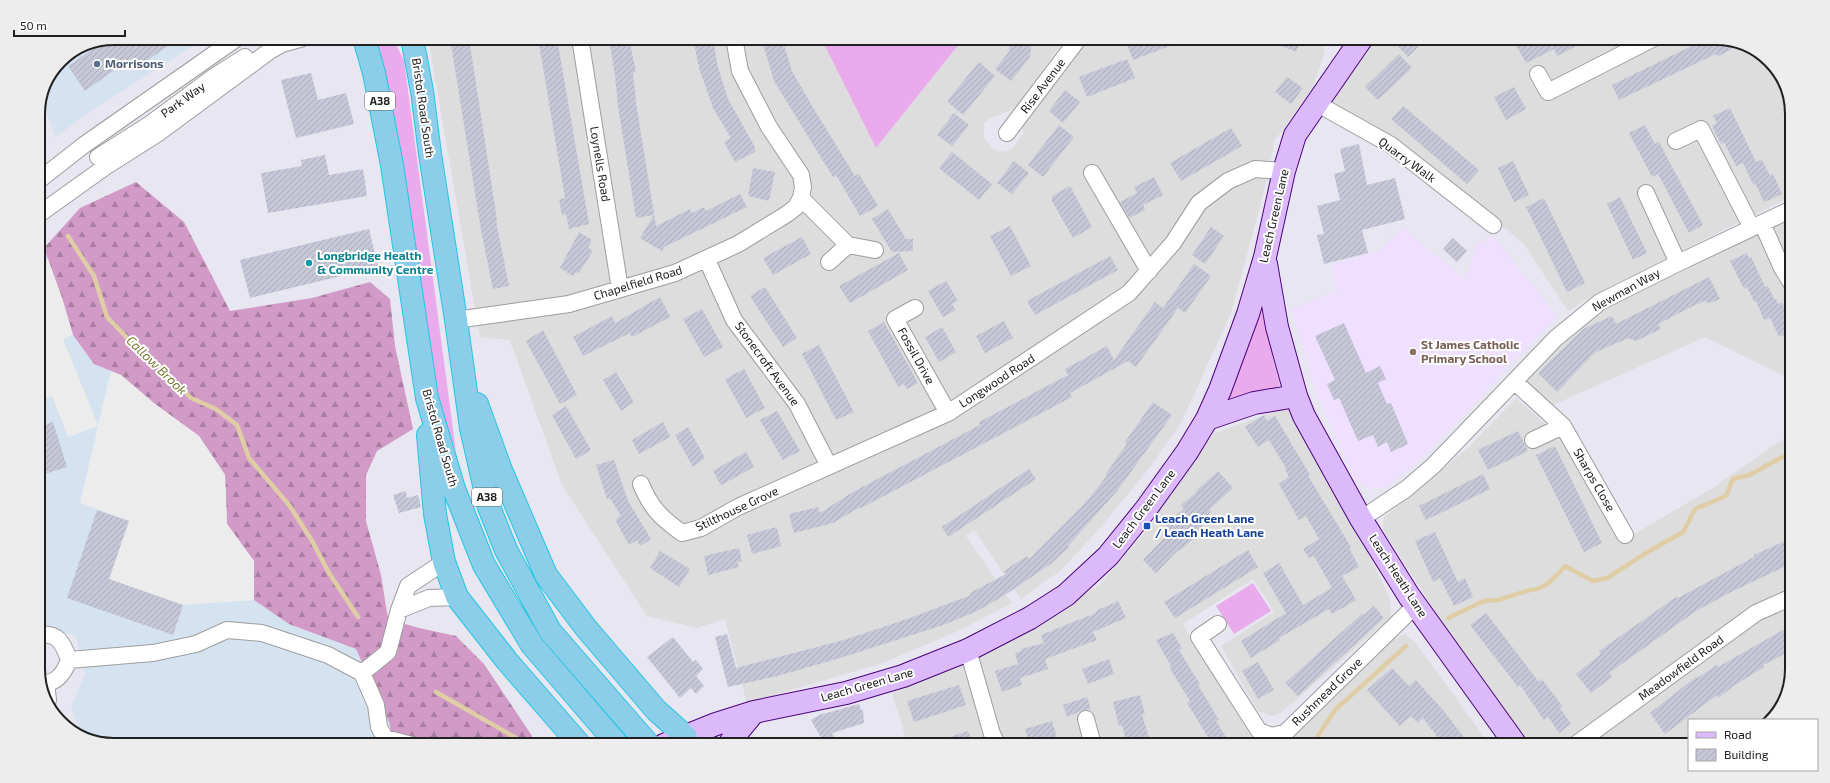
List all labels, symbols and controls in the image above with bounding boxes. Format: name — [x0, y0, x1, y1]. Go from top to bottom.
scale bar — [14, 12, 125, 38]
text: 50 m — [20, 18, 47, 32]
street label: Rise Avenue — [1017, 55, 1068, 116]
place label: Morrisons — [105, 56, 164, 70]
street label: Bristol Road South — [410, 57, 438, 159]
marker: Morrisons — [92, 59, 102, 69]
street label: Park Way — [158, 78, 208, 120]
road number: A38 — [365, 92, 395, 110]
street label: Loynells Road — [588, 125, 614, 203]
street label: Quarry Walk — [1376, 134, 1439, 185]
street label: Leach Green Lane — [1255, 168, 1291, 264]
place label: Longbridge Health & Community Centre — [317, 248, 434, 277]
marker: Longbridge Health & Community Centre — [304, 258, 314, 268]
street label: Chapelfield Road — [592, 262, 684, 302]
street label: Newman Way — [1589, 264, 1663, 314]
street label: Stonecroft Avenue — [733, 319, 803, 408]
street label: Fossil Drive — [896, 325, 938, 386]
water label: Callow Brook — [123, 332, 191, 398]
place label: St James Catholic Primary School — [1421, 337, 1519, 366]
marker: St James Catholic Primary School — [1408, 347, 1418, 357]
street label: Longwood Road — [956, 351, 1037, 410]
street label: Bristol Road South — [420, 387, 462, 488]
street label: Sharps Close — [1571, 445, 1619, 514]
street label: Leach Green Lane — [1109, 466, 1178, 551]
street label: Stilthouse Grove — [693, 483, 780, 533]
road number: A38 — [472, 488, 502, 506]
place label: Leach Green Lane / Leach Heath Lane — [1155, 511, 1264, 539]
marker: Leach Green Lane / Leach Heath Lane — [1142, 521, 1152, 531]
street label: Leach Heath Lane — [1367, 531, 1431, 620]
street label: Meadowfield Road — [1635, 632, 1726, 703]
street label: Rushmead Grove — [1288, 654, 1364, 728]
street label: Leach Green Lane — [819, 664, 915, 704]
legend — [1688, 719, 1818, 771]
text: Road — [1724, 727, 1752, 741]
text: Building — [1724, 747, 1769, 761]

